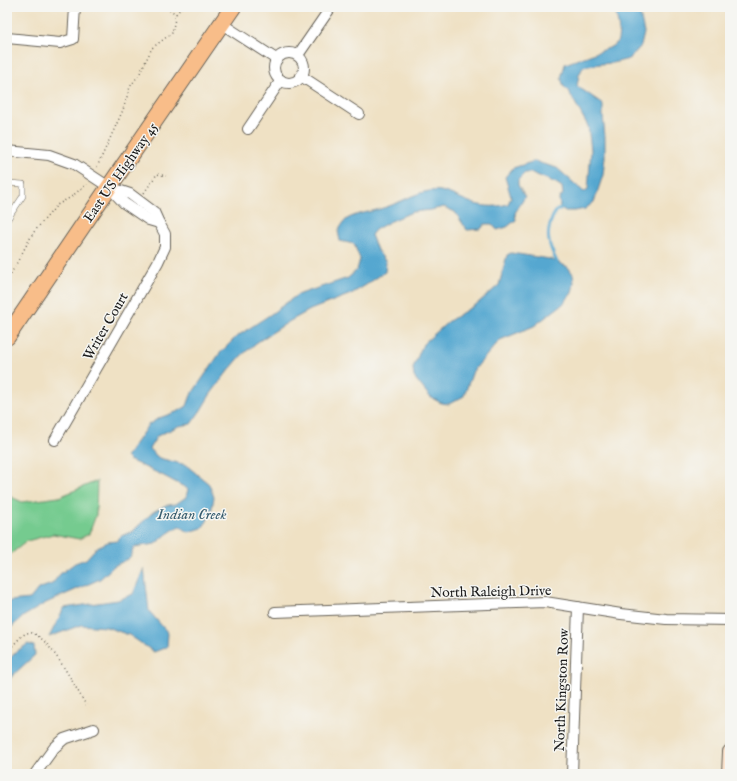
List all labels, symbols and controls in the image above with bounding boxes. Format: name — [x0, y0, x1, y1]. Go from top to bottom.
street label: East US Highway 45 — [80, 119, 162, 226]
street label: Writer Court — [79, 289, 133, 364]
water label: Indian Creek — [156, 505, 227, 524]
street label: North Raleigh Drive — [430, 582, 552, 602]
street label: North Kingston Row — [551, 627, 573, 752]

